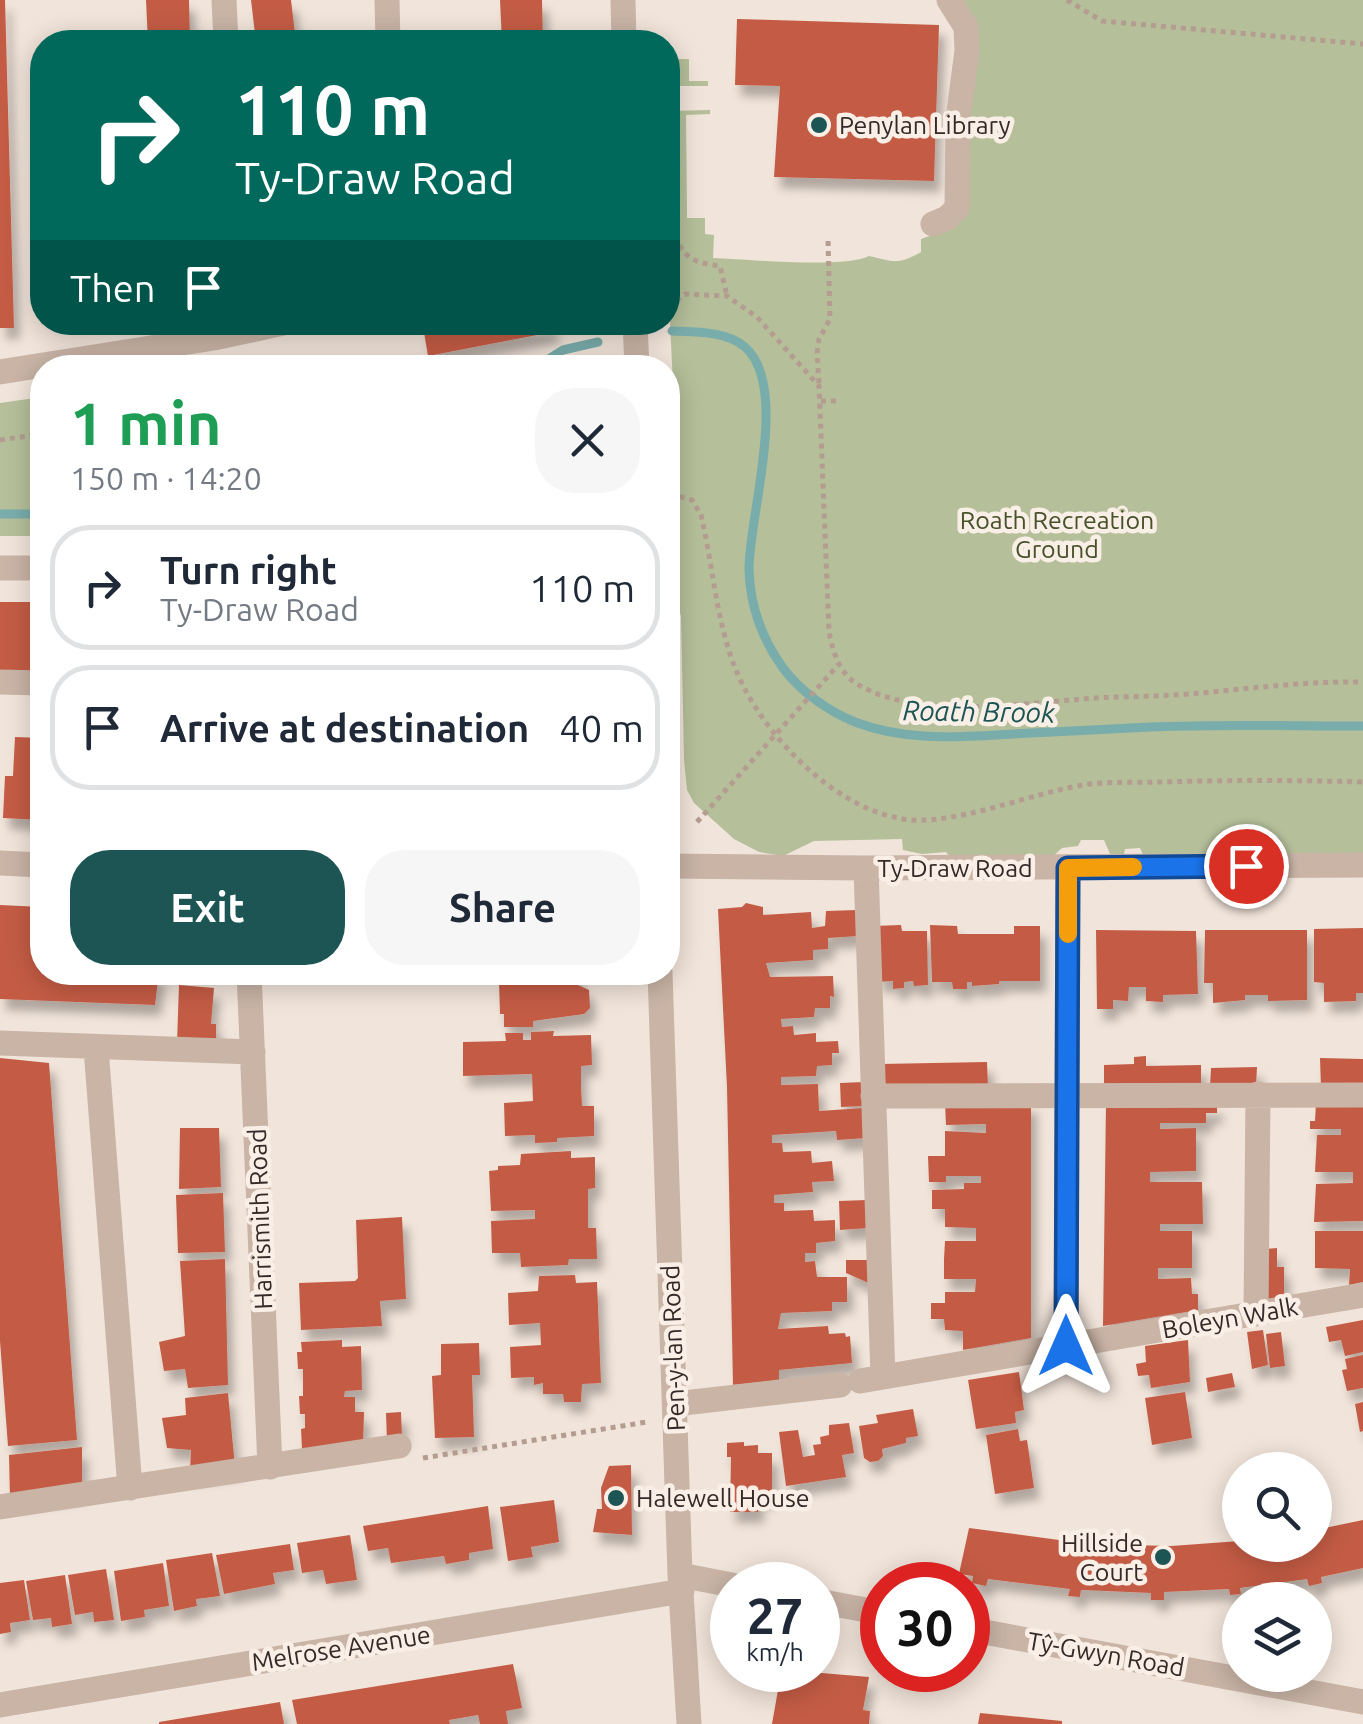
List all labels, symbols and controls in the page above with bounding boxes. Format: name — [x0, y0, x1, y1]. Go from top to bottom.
icon: right — [70, 70, 200, 200]
text: 110 m — [235, 70, 430, 148]
place label: Penylan Library — [839, 111, 1011, 139]
marker: Penylan Library — [808, 114, 830, 136]
text: Ty-Draw Road — [235, 152, 515, 203]
icon: arrive — [176, 260, 231, 315]
text: Then — [70, 267, 156, 309]
button: close — [535, 388, 640, 493]
text: 1 min — [70, 389, 222, 456]
text: 150 m · 14:20 — [70, 460, 262, 496]
park label: Roath Recreation Ground — [960, 506, 1154, 563]
text: Turn right — [160, 549, 337, 591]
icon: right — [75, 560, 130, 615]
text: 110 m — [529, 567, 635, 609]
text: Ty-Draw Road — [160, 591, 359, 627]
water label: Roath Brook — [902, 694, 1056, 728]
icon: arrive — [75, 700, 130, 755]
text: Arrive at destination — [160, 707, 529, 749]
text: 40 m — [559, 707, 644, 749]
pin — [1204, 824, 1289, 909]
icon: arrive — [1219, 839, 1274, 894]
button: Exit — [70, 850, 345, 965]
button: Share — [365, 850, 640, 965]
street label: Ty-Draw Road — [877, 854, 1033, 882]
street label: Harrismith Road — [243, 1128, 277, 1310]
street label: Pen-y-lan Road — [656, 1265, 690, 1431]
street label: Boleyn Walk — [1160, 1292, 1301, 1344]
position arrow — [1014, 1294, 1118, 1398]
map controls — [1222, 1452, 1332, 1692]
button: search — [1222, 1452, 1332, 1562]
place label: Halewell House — [636, 1484, 810, 1512]
marker: Halewell House — [605, 1487, 627, 1509]
place label: Hillside Court — [1061, 1529, 1143, 1586]
marker: Hillside Court — [1152, 1546, 1174, 1568]
speed limit sign: 30 — [860, 1562, 990, 1692]
button: layers — [1222, 1582, 1332, 1692]
text: 27 — [747, 1587, 803, 1643]
street label: Melrose Avenue — [250, 1620, 432, 1676]
street label: Tŷ-Gwyn Road — [1025, 1626, 1187, 1682]
text: km/h — [746, 1638, 804, 1666]

